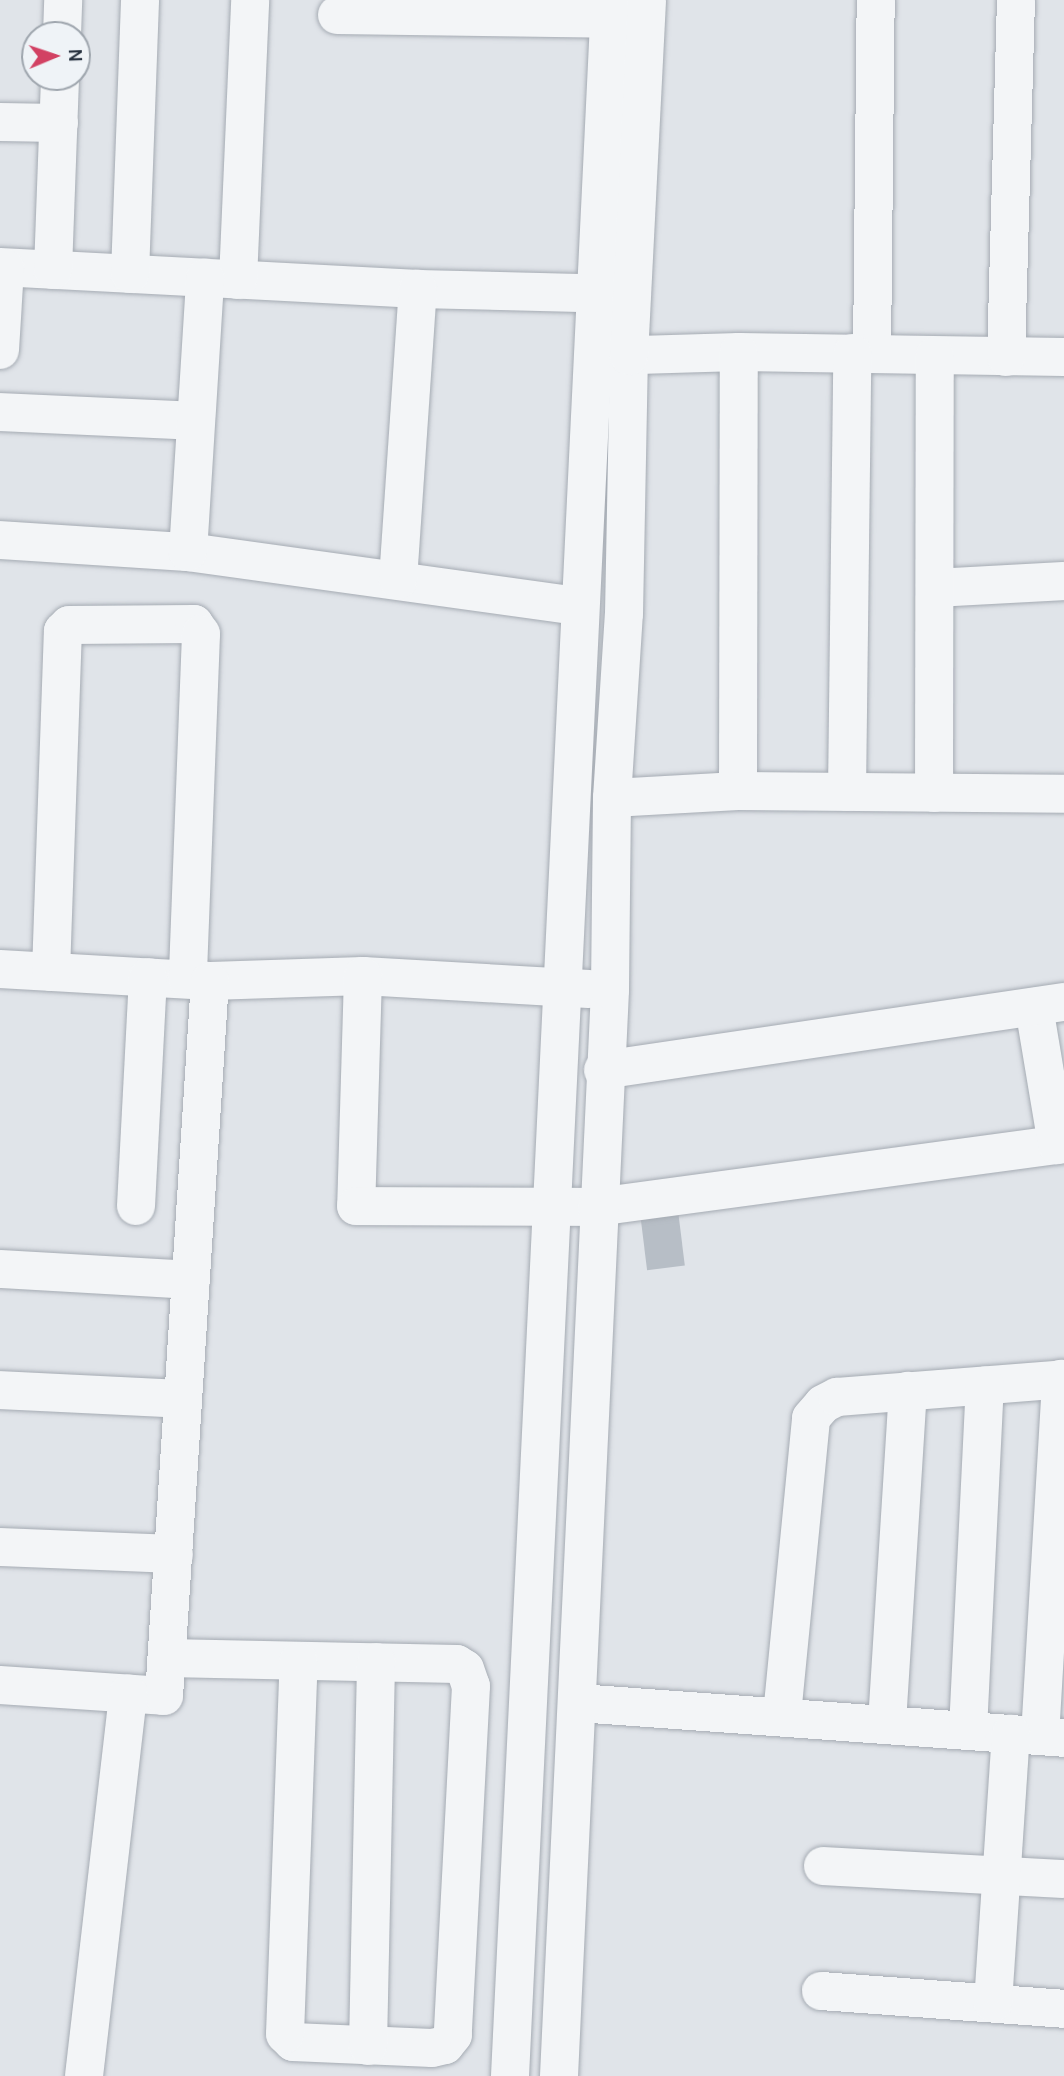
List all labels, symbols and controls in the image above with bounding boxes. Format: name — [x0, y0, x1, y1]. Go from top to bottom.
north arrow — [21, 21, 91, 91]
text: N — [64, 48, 86, 63]

